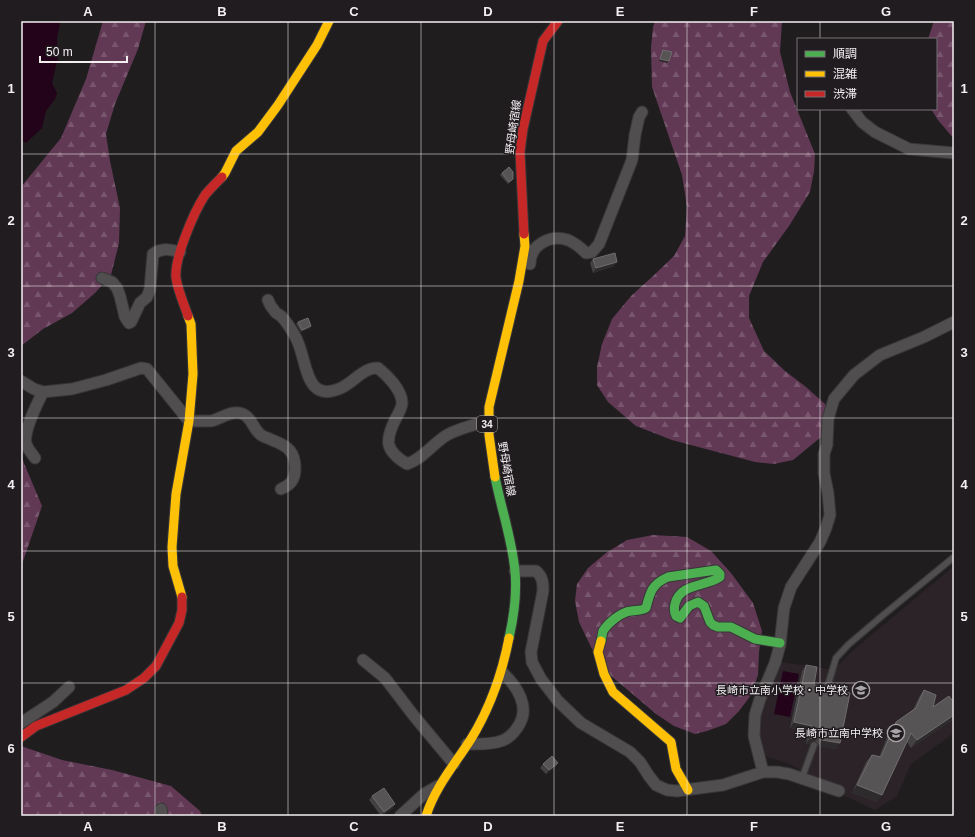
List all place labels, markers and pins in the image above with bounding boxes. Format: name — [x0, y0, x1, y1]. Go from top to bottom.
school or university icon: 長崎市立南小学校・中学校 — [851, 680, 871, 700]
place label: 長崎市立南小学校・中学校 — [716, 684, 848, 696]
school or university icon: 長崎市立南中学校 — [886, 723, 906, 743]
place label: 長崎市立南中学校 — [795, 727, 883, 739]

